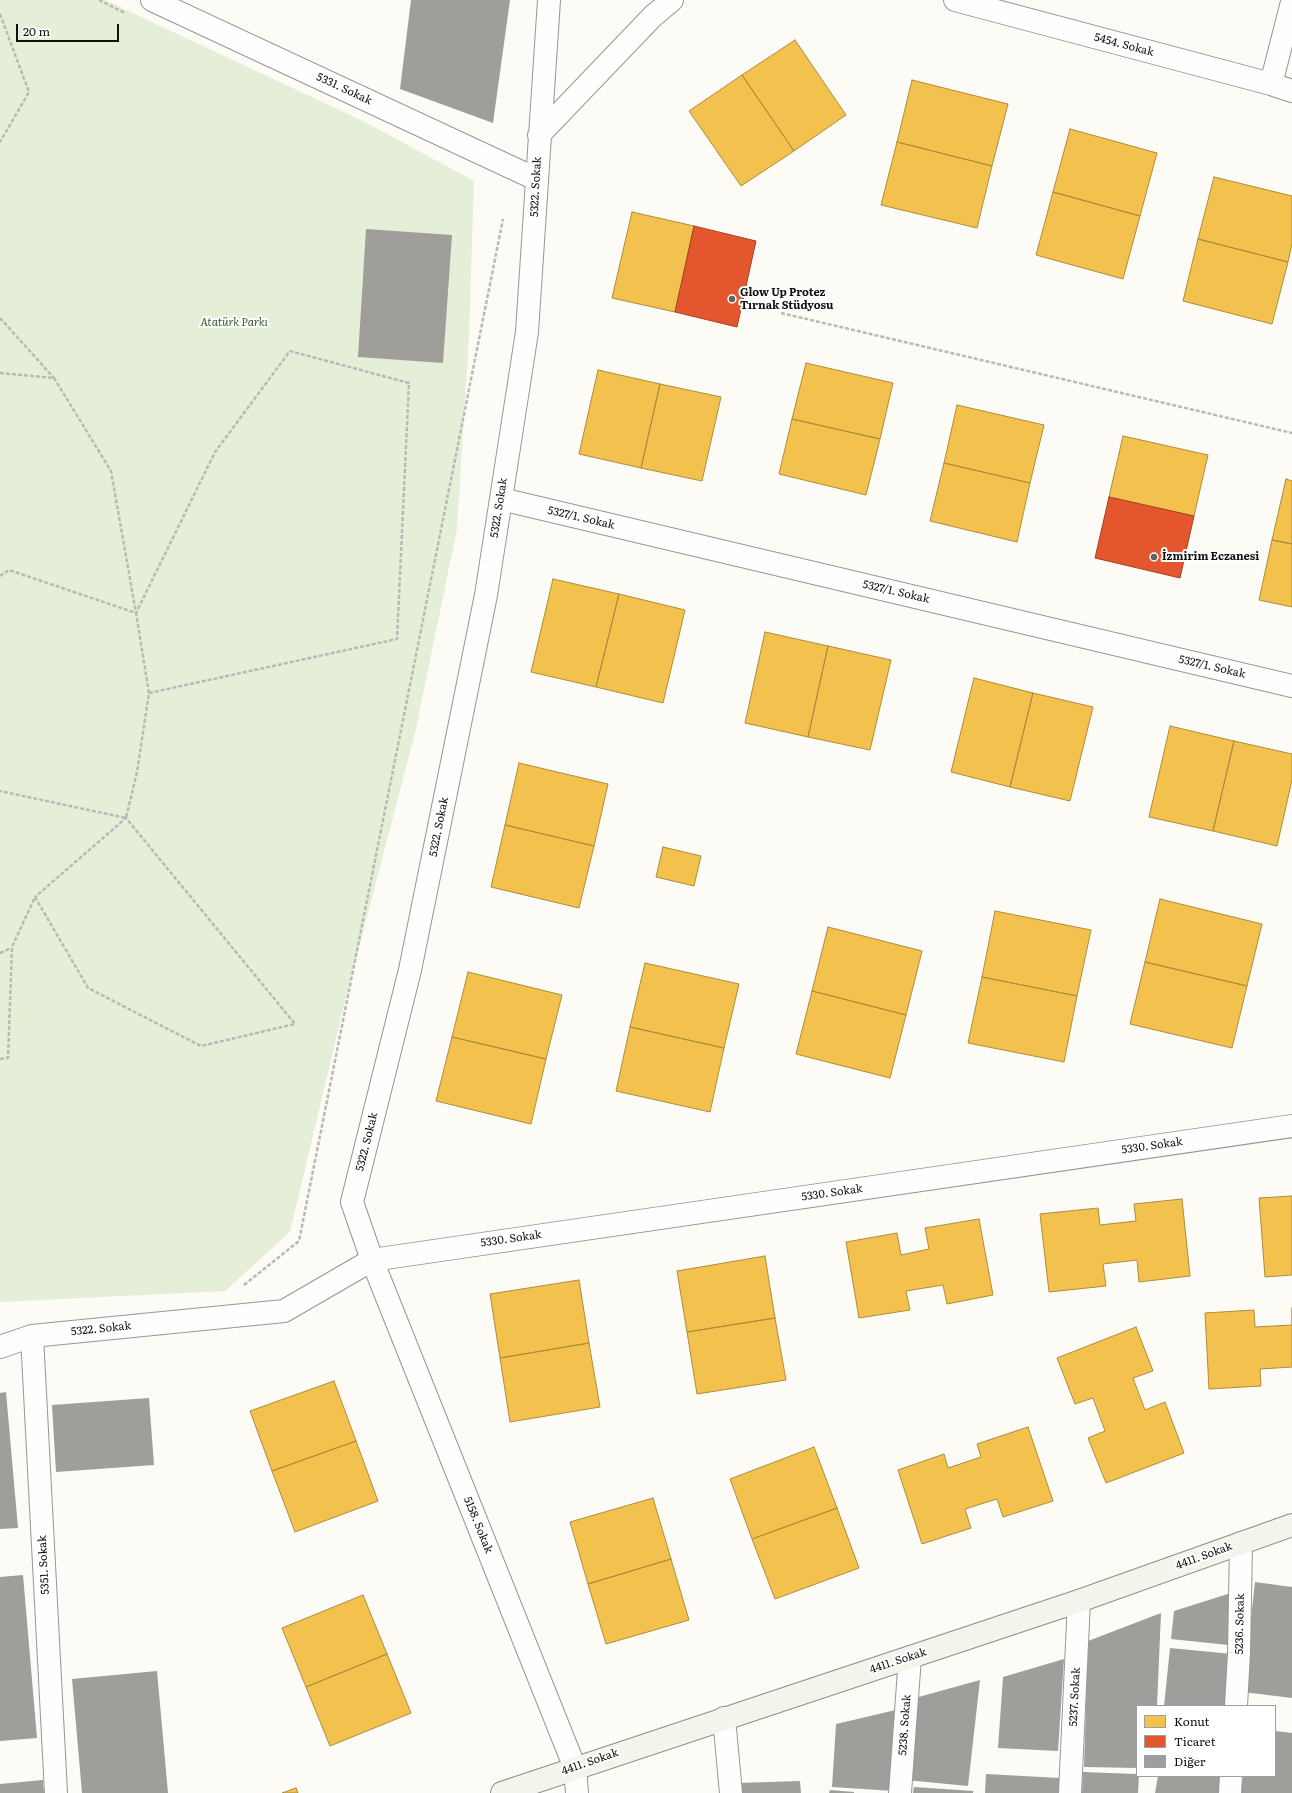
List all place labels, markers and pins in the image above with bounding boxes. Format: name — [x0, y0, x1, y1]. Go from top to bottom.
place label: Glow Up Protez Tırnak Stüdyosu — [740, 286, 833, 312]
marker: Glow Up Protez Tırnak Stüdyosu — [727, 294, 737, 304]
place label: İzmirim Eczanesi — [1162, 550, 1259, 564]
marker: İzmirim Eczanesi — [1149, 552, 1159, 562]

